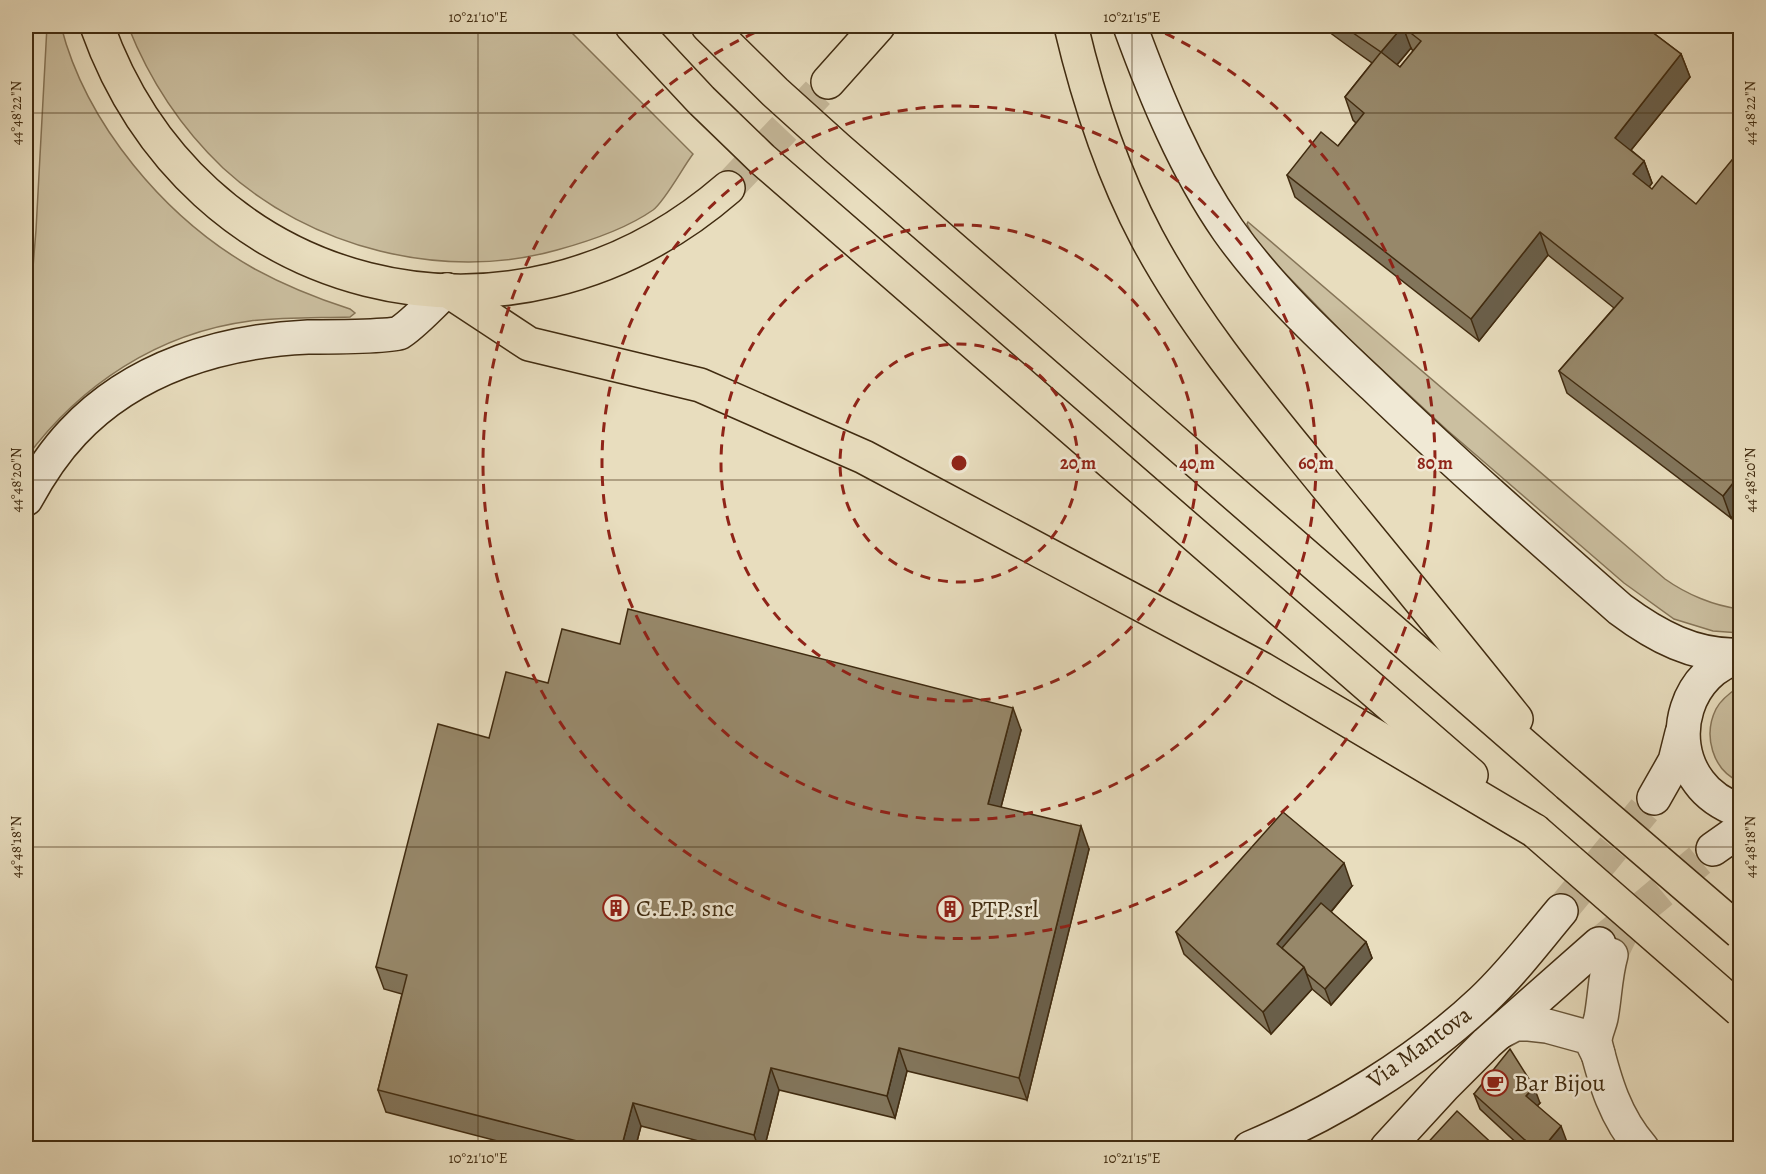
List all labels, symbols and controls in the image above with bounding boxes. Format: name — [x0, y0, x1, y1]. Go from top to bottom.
text: 10°21'10"E — [448, 7, 508, 27]
text: 10°21'15"E — [1103, 7, 1161, 27]
text: 44°48'22"N — [6, 81, 26, 145]
text: 44°48'22"N — [1740, 81, 1760, 145]
text: 44°48'20"N — [6, 447, 26, 513]
text: 44°48'20"N — [1740, 447, 1760, 513]
text: 20 m — [1060, 451, 1096, 475]
text: 40 m — [1179, 451, 1215, 475]
text: 60 m — [1298, 451, 1334, 475]
text: 80 m — [1417, 451, 1453, 475]
centre of rings — [949, 453, 969, 473]
text: 44°48'18"N — [6, 816, 26, 878]
text: 44°48'18"N — [1740, 816, 1760, 878]
place label: C.E.P. snc — [636, 892, 735, 924]
building icon: C.E.P. snc — [601, 893, 631, 923]
place label: PTP.srl — [970, 893, 1039, 925]
building icon: PTP.srl — [935, 894, 965, 924]
street label: Via Mantova — [1360, 998, 1478, 1096]
place label: Bar Bijou — [1514, 1067, 1605, 1099]
cafe icon: Bar Bijou — [1480, 1068, 1510, 1098]
text: 10°21'10"E — [448, 1148, 508, 1168]
text: 10°21'15"E — [1103, 1148, 1161, 1168]

